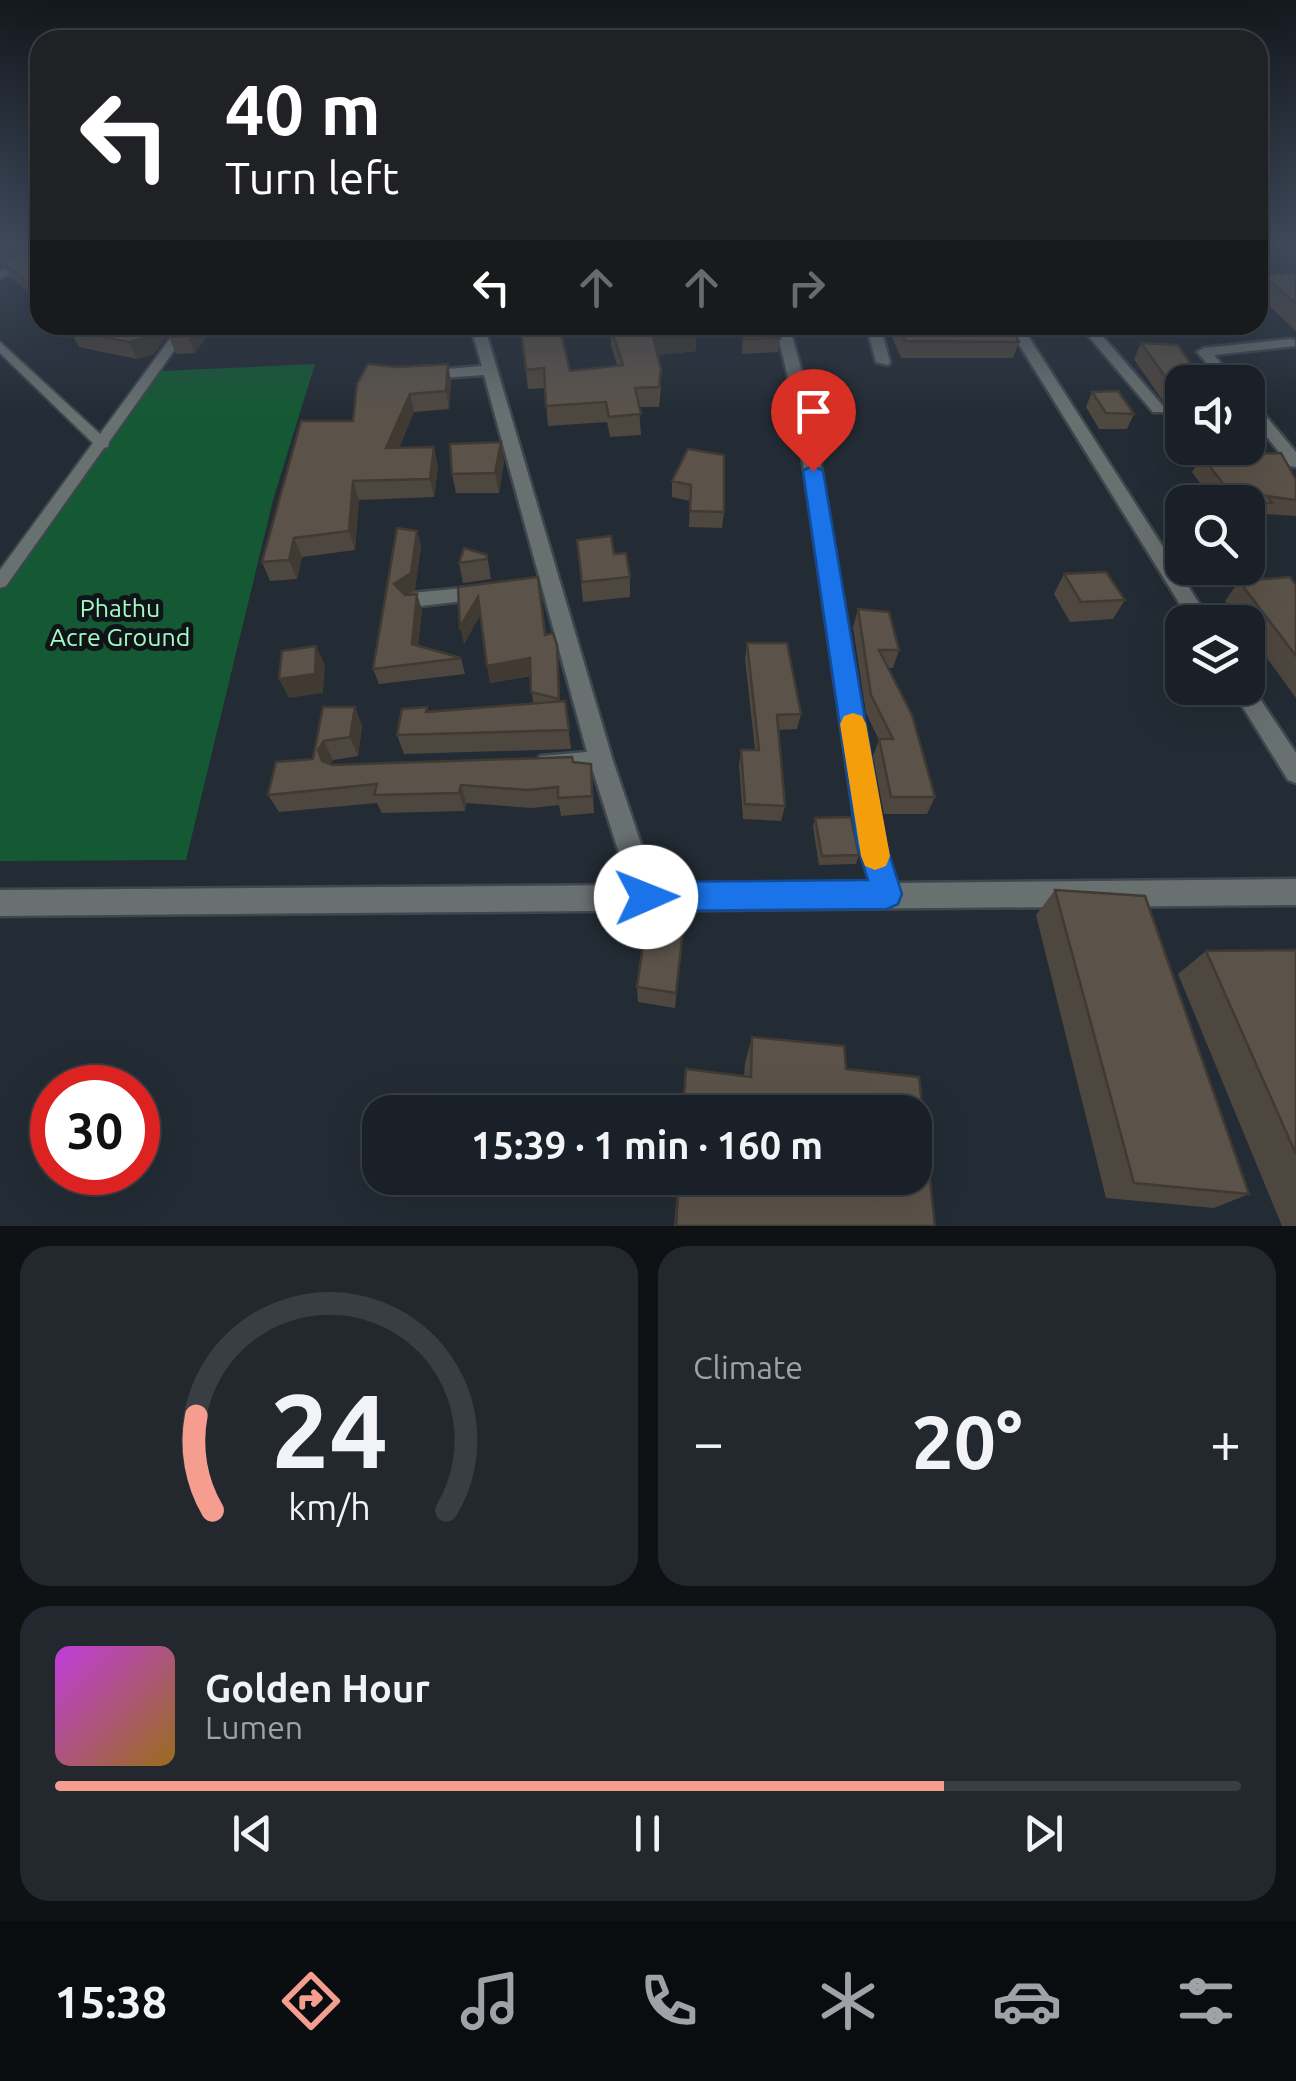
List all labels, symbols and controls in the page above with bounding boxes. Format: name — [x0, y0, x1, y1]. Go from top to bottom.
icon: left — [60, 70, 190, 200]
text: 40 m — [225, 70, 381, 148]
text: Turn left — [225, 152, 399, 203]
icon: left — [464, 260, 519, 315]
icon: ahead — [569, 260, 624, 315]
icon: ahead — [674, 260, 729, 315]
icon: right — [779, 260, 834, 315]
map controls — [1165, 365, 1265, 705]
button: sound — [1165, 365, 1265, 465]
pin — [771, 369, 856, 472]
icon: arrive — [786, 384, 841, 439]
button: search — [1165, 485, 1265, 585]
park label: Phathu Acre Ground — [50, 594, 190, 651]
button: layers — [1165, 605, 1265, 705]
position arrow — [594, 845, 698, 949]
speed limit sign: 30 — [30, 1065, 160, 1195]
text: 15:39 · 1 min · 160 m — [471, 1124, 823, 1166]
text: Climate — [693, 1349, 803, 1385]
text: 24 — [270, 1371, 388, 1488]
text: 20° — [911, 1399, 1023, 1483]
text: − — [693, 1411, 724, 1472]
text: + — [1210, 1411, 1241, 1472]
text: km/h — [288, 1487, 370, 1527]
text: Golden Hour — [205, 1667, 430, 1709]
text: Lumen — [205, 1709, 303, 1745]
icon: previous — [225, 1806, 280, 1861]
icon: pause — [620, 1806, 675, 1861]
icon: next — [1016, 1806, 1071, 1861]
icon: directions — [276, 1966, 346, 2036]
icon: music — [455, 1966, 525, 2036]
icon: phone — [634, 1966, 704, 2036]
icon: climate — [813, 1966, 883, 2036]
icon: car — [992, 1966, 1062, 2036]
icon: filters — [1171, 1966, 1241, 2036]
text: 15:38 — [55, 1976, 167, 2027]

